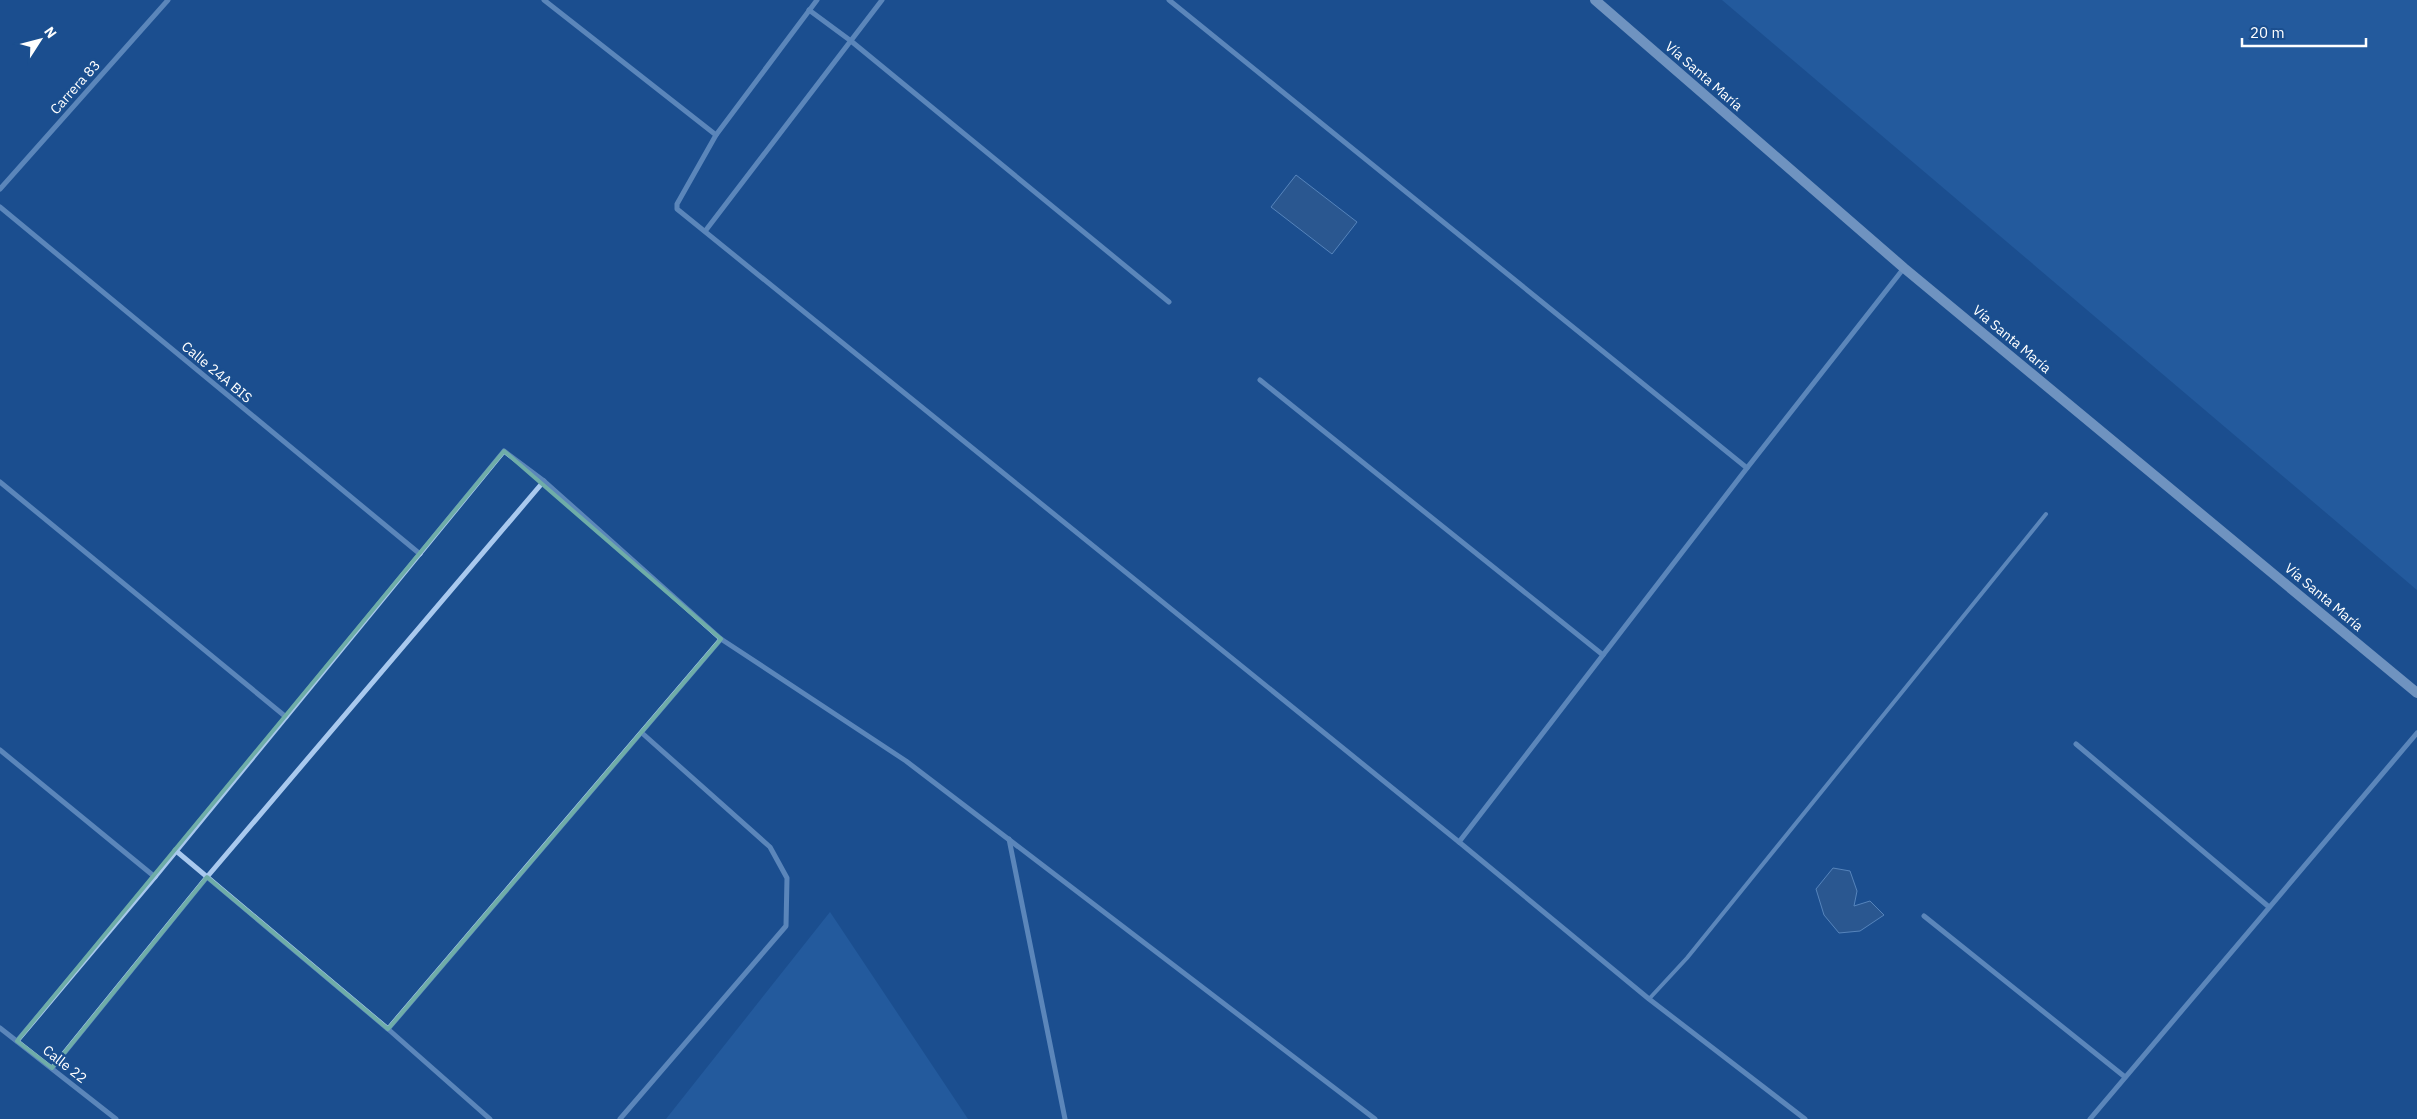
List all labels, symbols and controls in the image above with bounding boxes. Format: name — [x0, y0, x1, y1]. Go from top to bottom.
north arrow — [15, 15, 65, 65]
scale bar — [2242, 15, 2366, 47]
text: N — [40, 23, 61, 42]
text: 20 m — [2250, 23, 2285, 42]
street label: Vía Santa María — [1661, 37, 1747, 115]
street label: Carrera 83 — [46, 56, 104, 118]
street label: Vía Santa María — [1969, 301, 2055, 377]
street label: Calle 24A BIS — [178, 337, 256, 407]
street label: Vía Santa María — [2281, 559, 2367, 635]
street label: Calle 22 — [39, 1041, 91, 1087]

